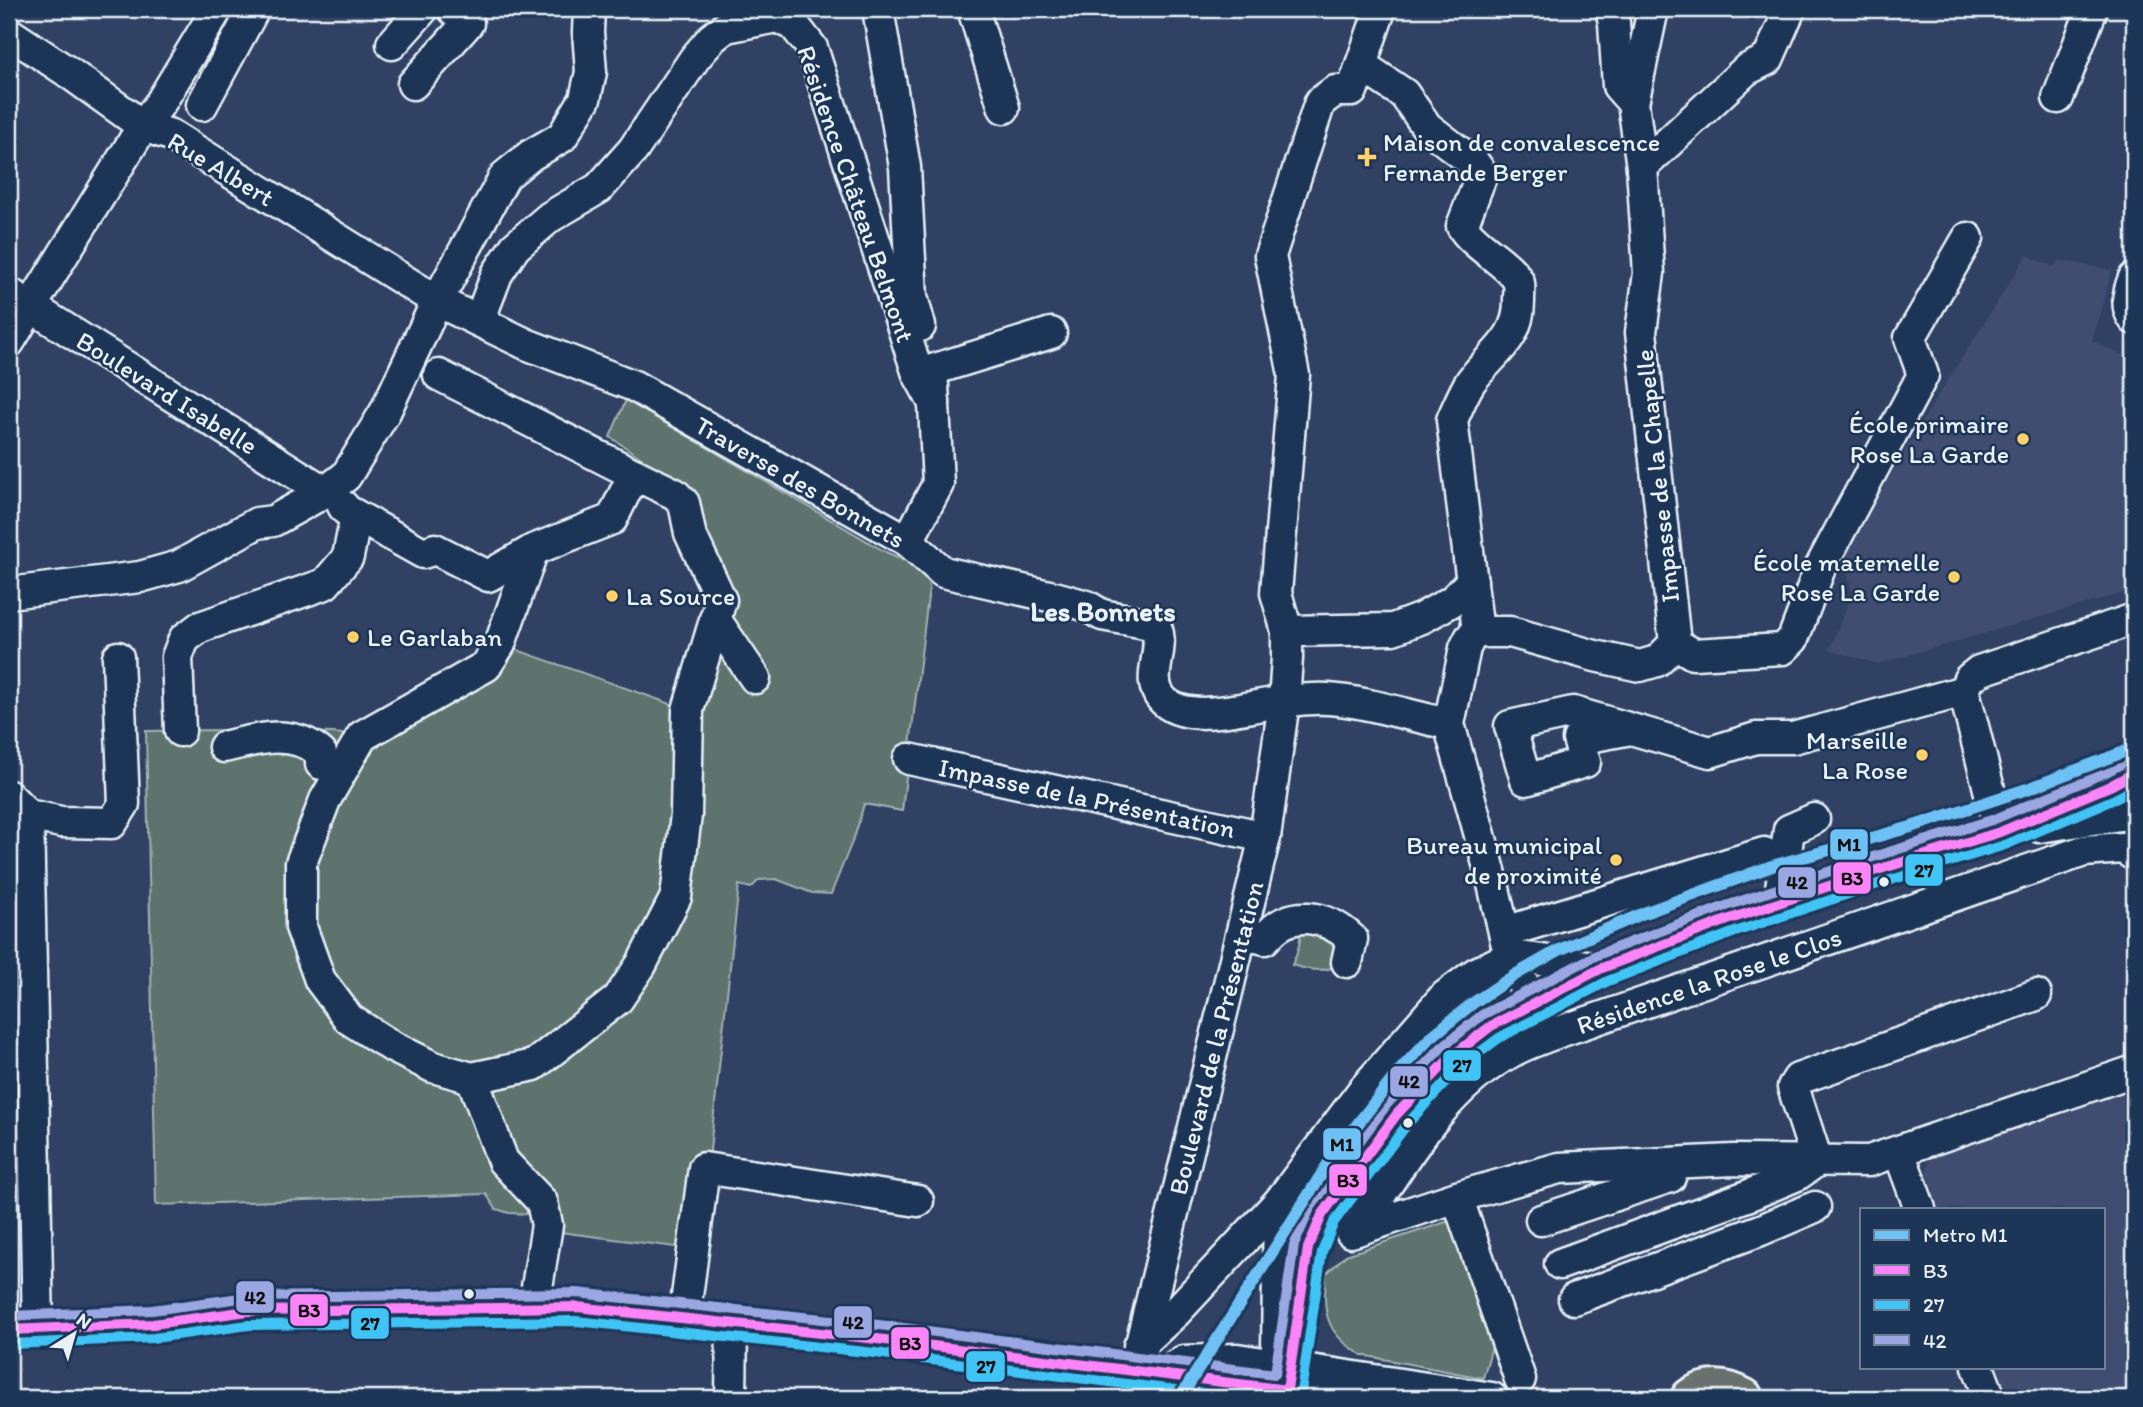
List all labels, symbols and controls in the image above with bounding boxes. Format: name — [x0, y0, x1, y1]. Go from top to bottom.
street label: Résidence Château Belmont — [790, 41, 922, 347]
street label: Rue Albert — [162, 125, 280, 213]
place label: Maison de convalescence Fernande Berger — [1383, 126, 1660, 188]
marker: Maison de convalescence Fernande Berger — [1357, 147, 1377, 167]
street label: Boulevard Isabelle — [70, 324, 264, 462]
street label: Impasse de la Chapelle — [1628, 348, 1686, 604]
place label: École primaire Rose La Garde — [1849, 408, 2009, 470]
street label: Traverse des Bonnets — [689, 409, 911, 555]
marker: École primaire Rose La Garde — [2015, 431, 2031, 447]
place label: École maternelle Rose La Garde — [1753, 546, 1940, 608]
marker: École maternelle Rose La Garde — [1946, 569, 1962, 585]
place label: La Source — [626, 580, 735, 612]
marker: La Source — [604, 588, 620, 604]
district label: Les Bonnets — [1030, 594, 1176, 628]
place label: Le Garlaban — [367, 621, 502, 653]
marker: Le Garlaban — [345, 629, 361, 645]
place label: Marseille La Rose — [1806, 724, 1908, 786]
marker: Marseille La Rose — [1914, 747, 1930, 763]
street label: Impasse de la Présentation — [936, 751, 1238, 845]
line badge: M1 — [1829, 828, 1869, 861]
place label: Bureau municipal de proximité — [1406, 829, 1602, 891]
text: M1 — [1837, 833, 1861, 856]
marker: Bureau municipal de proximité — [1608, 852, 1624, 868]
line badge: 27 — [1904, 853, 1944, 887]
text: 27 — [1914, 859, 1934, 882]
line badge: B3 — [1832, 861, 1872, 895]
line badge: 42 — [1777, 866, 1817, 899]
text: B3 — [1841, 867, 1863, 890]
text: 42 — [1786, 871, 1808, 894]
unlabelled marker — [1877, 875, 1891, 889]
street label: Boulevard de la Présentation — [1161, 877, 1271, 1198]
street label: Résidence la Rose le Clos — [1572, 921, 1846, 1041]
line badge: 27 — [1442, 1049, 1482, 1082]
text: 27 — [1452, 1054, 1472, 1077]
line badge: 42 — [1389, 1065, 1429, 1098]
text: 42 — [1398, 1070, 1420, 1093]
unlabelled marker — [1401, 1116, 1415, 1130]
line badge: M1 — [1322, 1127, 1362, 1161]
text: M1 — [1330, 1133, 1354, 1156]
line badge: B3 — [1328, 1163, 1368, 1197]
text: B3 — [1337, 1169, 1359, 1192]
legend — [1860, 1208, 2104, 1368]
text: Metro M1 — [1923, 1222, 2008, 1247]
text: B3 — [1923, 1258, 1948, 1283]
line badge: 42 — [235, 1280, 275, 1314]
text: 42 — [244, 1286, 266, 1309]
unlabelled marker — [462, 1287, 476, 1301]
text: 27 — [1923, 1292, 1944, 1317]
line badge: B3 — [289, 1293, 329, 1327]
north arrow — [38, 1298, 108, 1368]
text: B3 — [298, 1299, 320, 1322]
line badge: 42 — [833, 1305, 873, 1339]
line badge: 27 — [350, 1307, 390, 1340]
text: N — [72, 1308, 96, 1334]
text: 42 — [842, 1311, 864, 1334]
text: 27 — [360, 1312, 380, 1335]
line badge: B3 — [890, 1326, 930, 1360]
text: 42 — [1923, 1328, 1947, 1353]
text: B3 — [899, 1332, 921, 1355]
line badge: 27 — [965, 1350, 1006, 1383]
text: 27 — [976, 1355, 996, 1378]

